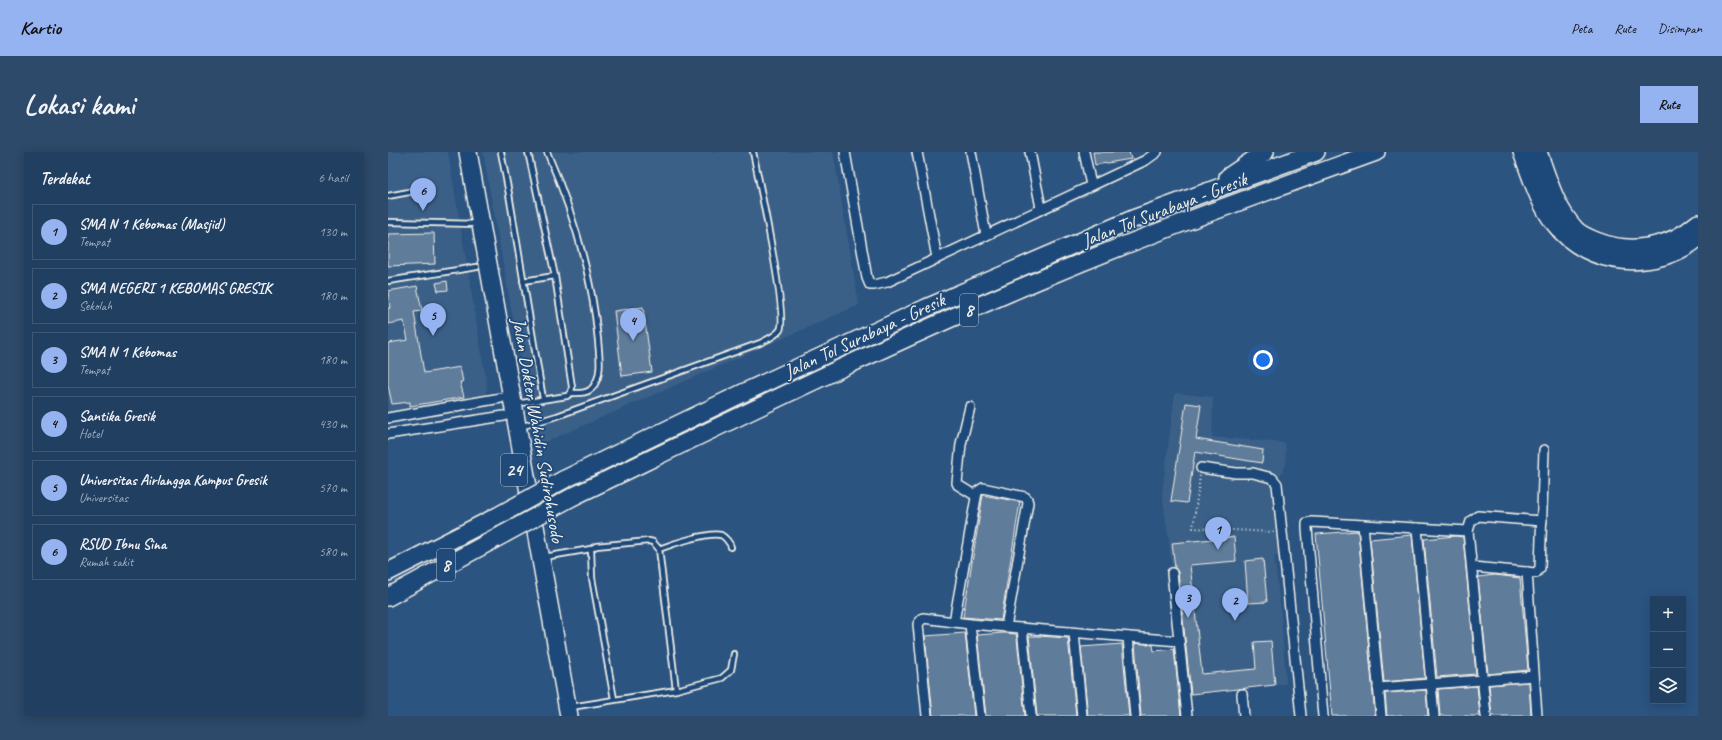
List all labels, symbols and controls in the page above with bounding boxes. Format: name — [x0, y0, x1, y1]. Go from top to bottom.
text: Kartio — [20, 16, 61, 40]
text: Peta — [1571, 20, 1592, 37]
text: Rute — [1614, 20, 1636, 37]
text: Disimpan — [1658, 20, 1702, 37]
button: Rute — [1640, 86, 1698, 123]
text: Lokasi kami — [24, 87, 134, 122]
street label: Jalan Tol Surabaya - Gresik — [1077, 167, 1252, 253]
text: Terdekat — [40, 168, 90, 189]
text: 6 hasil — [318, 170, 348, 186]
pin: 6 — [410, 178, 436, 211]
text: SMA N 1 Kebomas (Masjid) — [79, 215, 225, 234]
text: 1 — [51, 224, 57, 240]
text: 130 m — [319, 224, 347, 240]
text: Tempat — [79, 234, 110, 250]
text: SMA NEGERI 1 KEBOMAS GRESIK — [79, 279, 272, 298]
street label: Jalan Tol Surabaya - Gresik — [779, 287, 951, 384]
text: 2 — [51, 288, 57, 304]
text: 180 m — [319, 288, 347, 304]
road number: 8 — [960, 294, 978, 326]
text: Sekolah — [79, 298, 112, 314]
pin: 5 — [420, 303, 446, 336]
pin: 4 — [620, 308, 646, 341]
street label: Jalan Dokter Wahidin Sudirohusodo — [506, 315, 570, 546]
text: SMA N 1 Kebomas — [79, 343, 176, 362]
your location — [1253, 350, 1273, 370]
text: 3 — [51, 352, 57, 368]
text: 180 m — [319, 352, 347, 368]
text: Tempat — [79, 362, 110, 378]
text: Santika Gresik — [79, 407, 155, 426]
text: 4 — [51, 416, 57, 432]
text: 430 m — [319, 416, 347, 432]
text: Hotel — [79, 426, 102, 442]
road number: 24 — [501, 454, 527, 486]
text: Universitas Airlangga Kampus Gresik — [79, 471, 267, 490]
text: 5 — [51, 480, 57, 496]
text: 570 m — [319, 480, 347, 496]
text: Universitas — [79, 490, 128, 506]
pin: 1 — [1205, 517, 1231, 550]
text: RSUD Ibnu Sina — [79, 535, 166, 554]
text: 6 — [51, 544, 57, 560]
text: 580 m — [319, 544, 347, 560]
road number: 8 — [437, 549, 455, 581]
text: Rumah sakit — [79, 554, 133, 570]
pin: 3 — [1175, 585, 1201, 618]
pin: 2 — [1222, 588, 1248, 621]
map controls — [1650, 596, 1686, 704]
button: + — [1650, 596, 1686, 632]
button: − — [1650, 632, 1686, 668]
button: layers — [1650, 668, 1686, 704]

